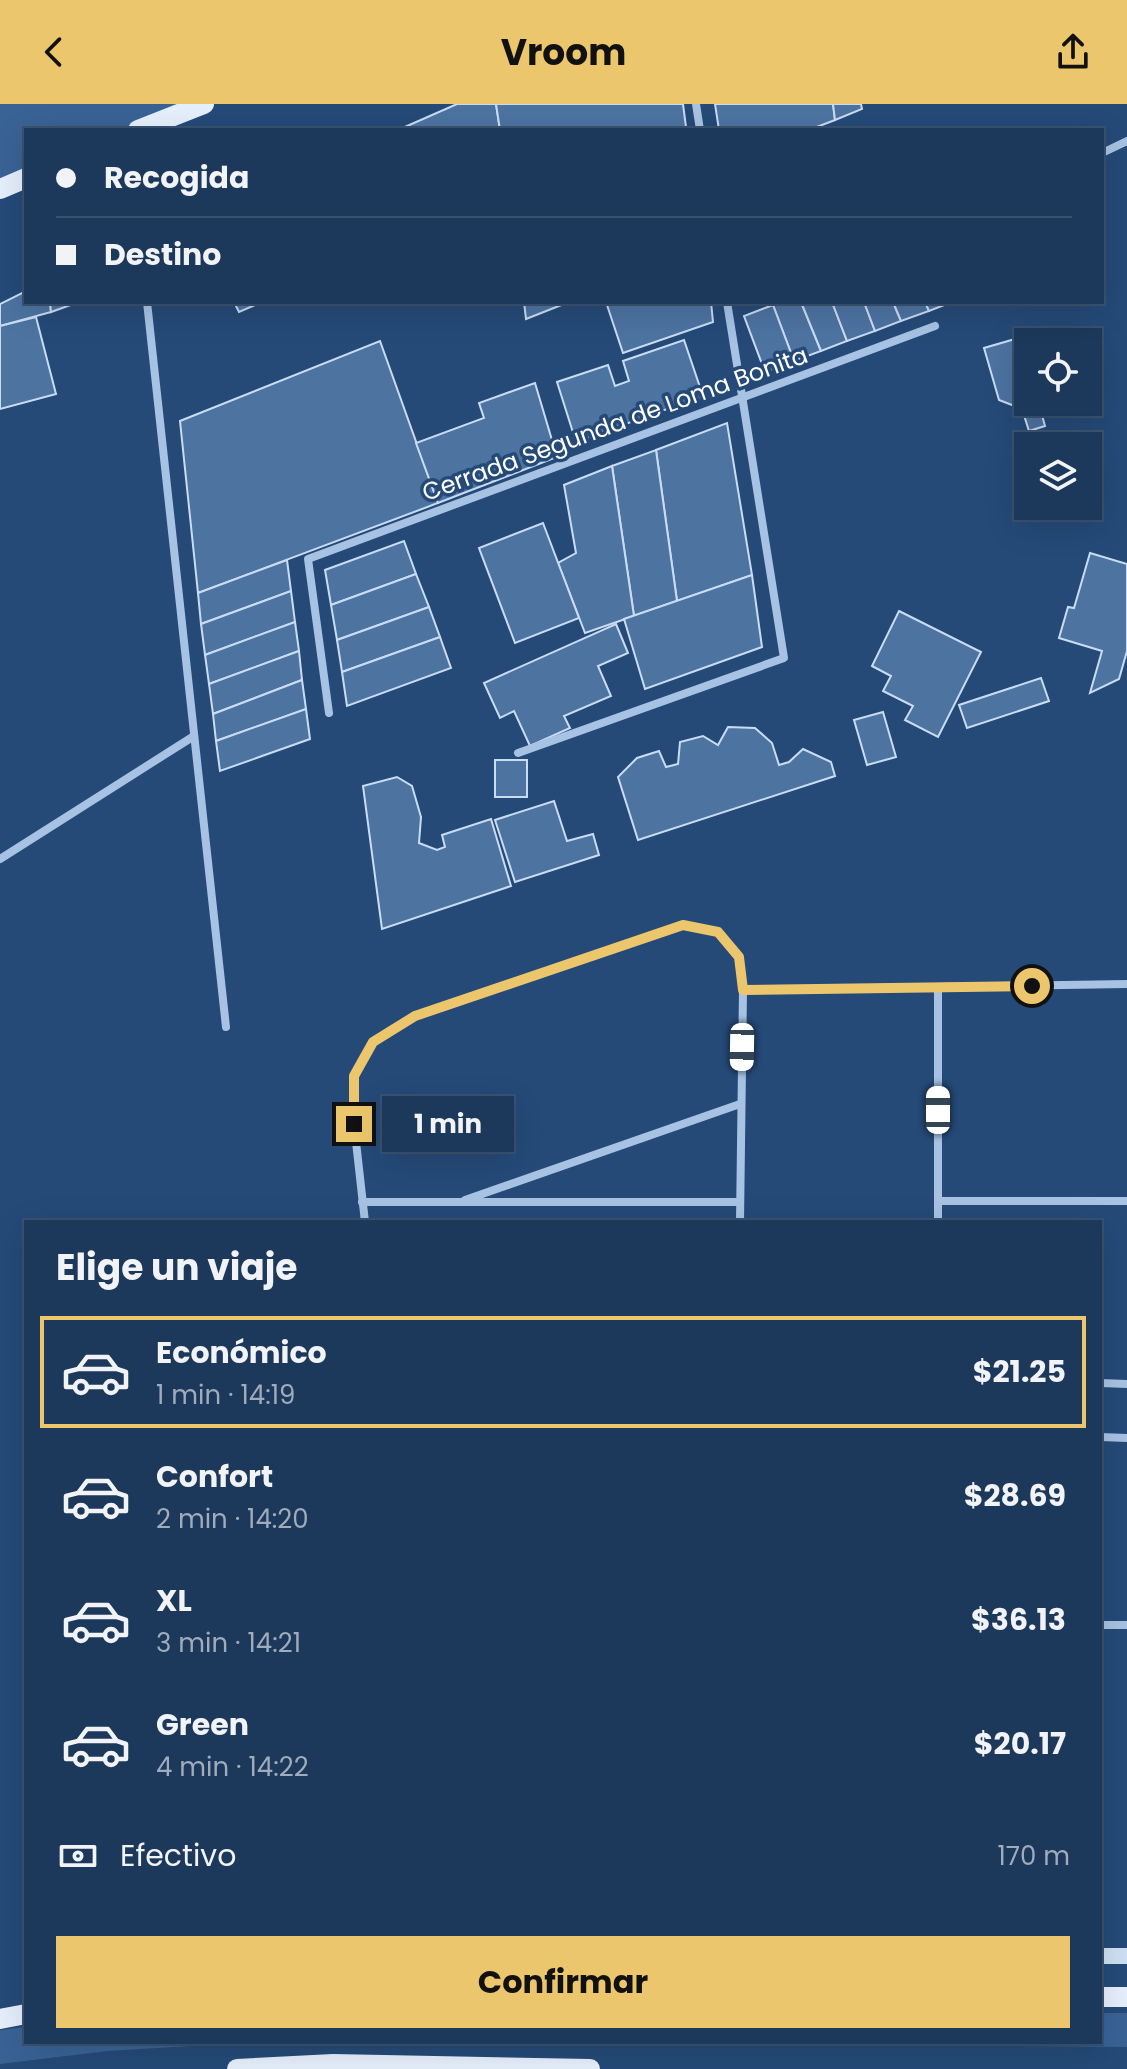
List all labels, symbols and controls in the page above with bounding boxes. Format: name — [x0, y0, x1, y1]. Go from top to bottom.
text: Vroom — [501, 27, 626, 78]
icon: back — [32, 30, 76, 74]
icon: share — [1051, 30, 1095, 74]
text: Recogida — [104, 156, 249, 199]
text: Destino — [104, 233, 221, 276]
map controls — [1014, 328, 1102, 520]
button: locate — [1014, 328, 1102, 416]
street label: Cerrada Segunda de Loma Bonita — [417, 338, 812, 509]
button: layers — [1014, 432, 1102, 520]
route start — [1014, 968, 1050, 1004]
car — [730, 1023, 754, 1071]
car — [926, 1086, 950, 1134]
callout: 1 min — [382, 1096, 514, 1152]
route end — [336, 1106, 372, 1142]
text: 1 min — [414, 1106, 482, 1142]
text: Elige un viaje — [56, 1242, 298, 1293]
text: Económico — [156, 1331, 327, 1374]
icon: car — [60, 1336, 132, 1408]
text: $21.25 — [973, 1350, 1066, 1393]
text: 1 min · 14:19 — [156, 1377, 295, 1413]
text: Confort — [156, 1455, 273, 1498]
icon: car — [60, 1460, 132, 1532]
text: $28.69 — [964, 1474, 1066, 1517]
text: 2 min · 14:20 — [156, 1501, 309, 1537]
text: XL — [156, 1579, 192, 1622]
icon: car — [60, 1584, 132, 1656]
text: $36.13 — [971, 1598, 1066, 1641]
text: 3 min · 14:21 — [156, 1625, 301, 1661]
text: Green — [156, 1703, 249, 1746]
icon: car — [60, 1708, 132, 1780]
text: $20.17 — [974, 1722, 1066, 1765]
text: 4 min · 14:22 — [156, 1749, 309, 1785]
icon: cash — [56, 1834, 100, 1878]
text: Efectivo — [120, 1834, 236, 1877]
text: 170 m — [997, 1838, 1070, 1874]
button: Confirmar — [56, 1936, 1070, 2028]

